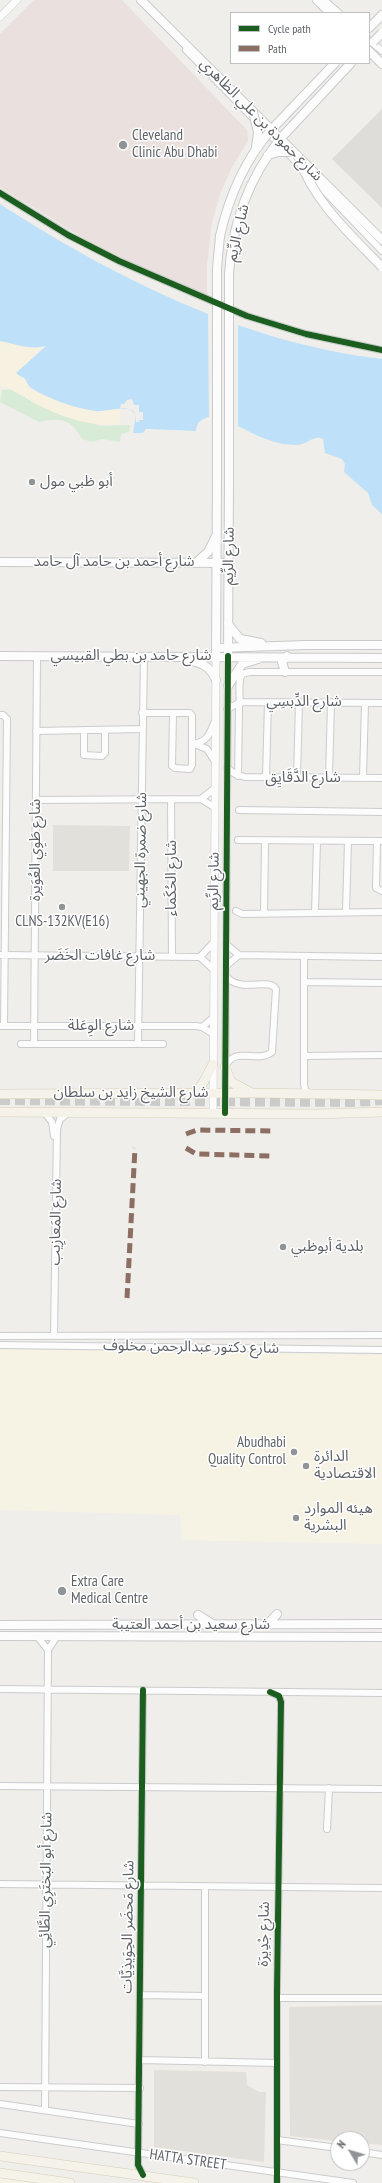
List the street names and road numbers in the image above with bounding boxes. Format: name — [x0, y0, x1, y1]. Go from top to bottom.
street label: شارع حمودة بن علي الظاهري — [196, 55, 326, 185]
street label: شارع الرِّيم — [223, 203, 253, 263]
street label: شارع الرِّيم — [219, 527, 239, 585]
street label: شارع أحمد بن حامد آل حامد — [33, 553, 195, 571]
street label: شارع حامد بن بطي القبيسي — [50, 647, 212, 665]
street label: شارع الدِّبسِي — [266, 693, 342, 711]
street label: شارع الدَّقَايِق — [265, 769, 341, 787]
street label: شارع ضمرة الجهيني — [131, 792, 151, 908]
street label: شارع طَوِي العُوَيرة — [27, 799, 45, 901]
street label: شارع الحُكَماء — [163, 840, 181, 916]
street label: شارع الرِّيم — [204, 852, 224, 910]
street label: شارع غافات الخَضَر — [45, 947, 155, 965]
street label: شارع الوِعَلة — [68, 1017, 134, 1035]
street label: شارع الشيخ زايد بن سلطان — [53, 1084, 209, 1102]
street label: شارع المَعازِيب — [46, 1179, 66, 1265]
street label: شارع دكتور عبدالرحمن مخلوف — [103, 1336, 279, 1358]
street label: شارع سعيد بن أحمد العتيبة — [112, 1616, 270, 1634]
street label: شارع أبو البَختَرِي الطَّائِي — [36, 1812, 56, 1948]
street label: شارع مَحضَر الحِوَيذِيَّات — [118, 1860, 138, 1994]
street label: شارع جْدِيرَة — [254, 1901, 274, 1967]
street label: HATTA STREET — [148, 2146, 228, 2174]

